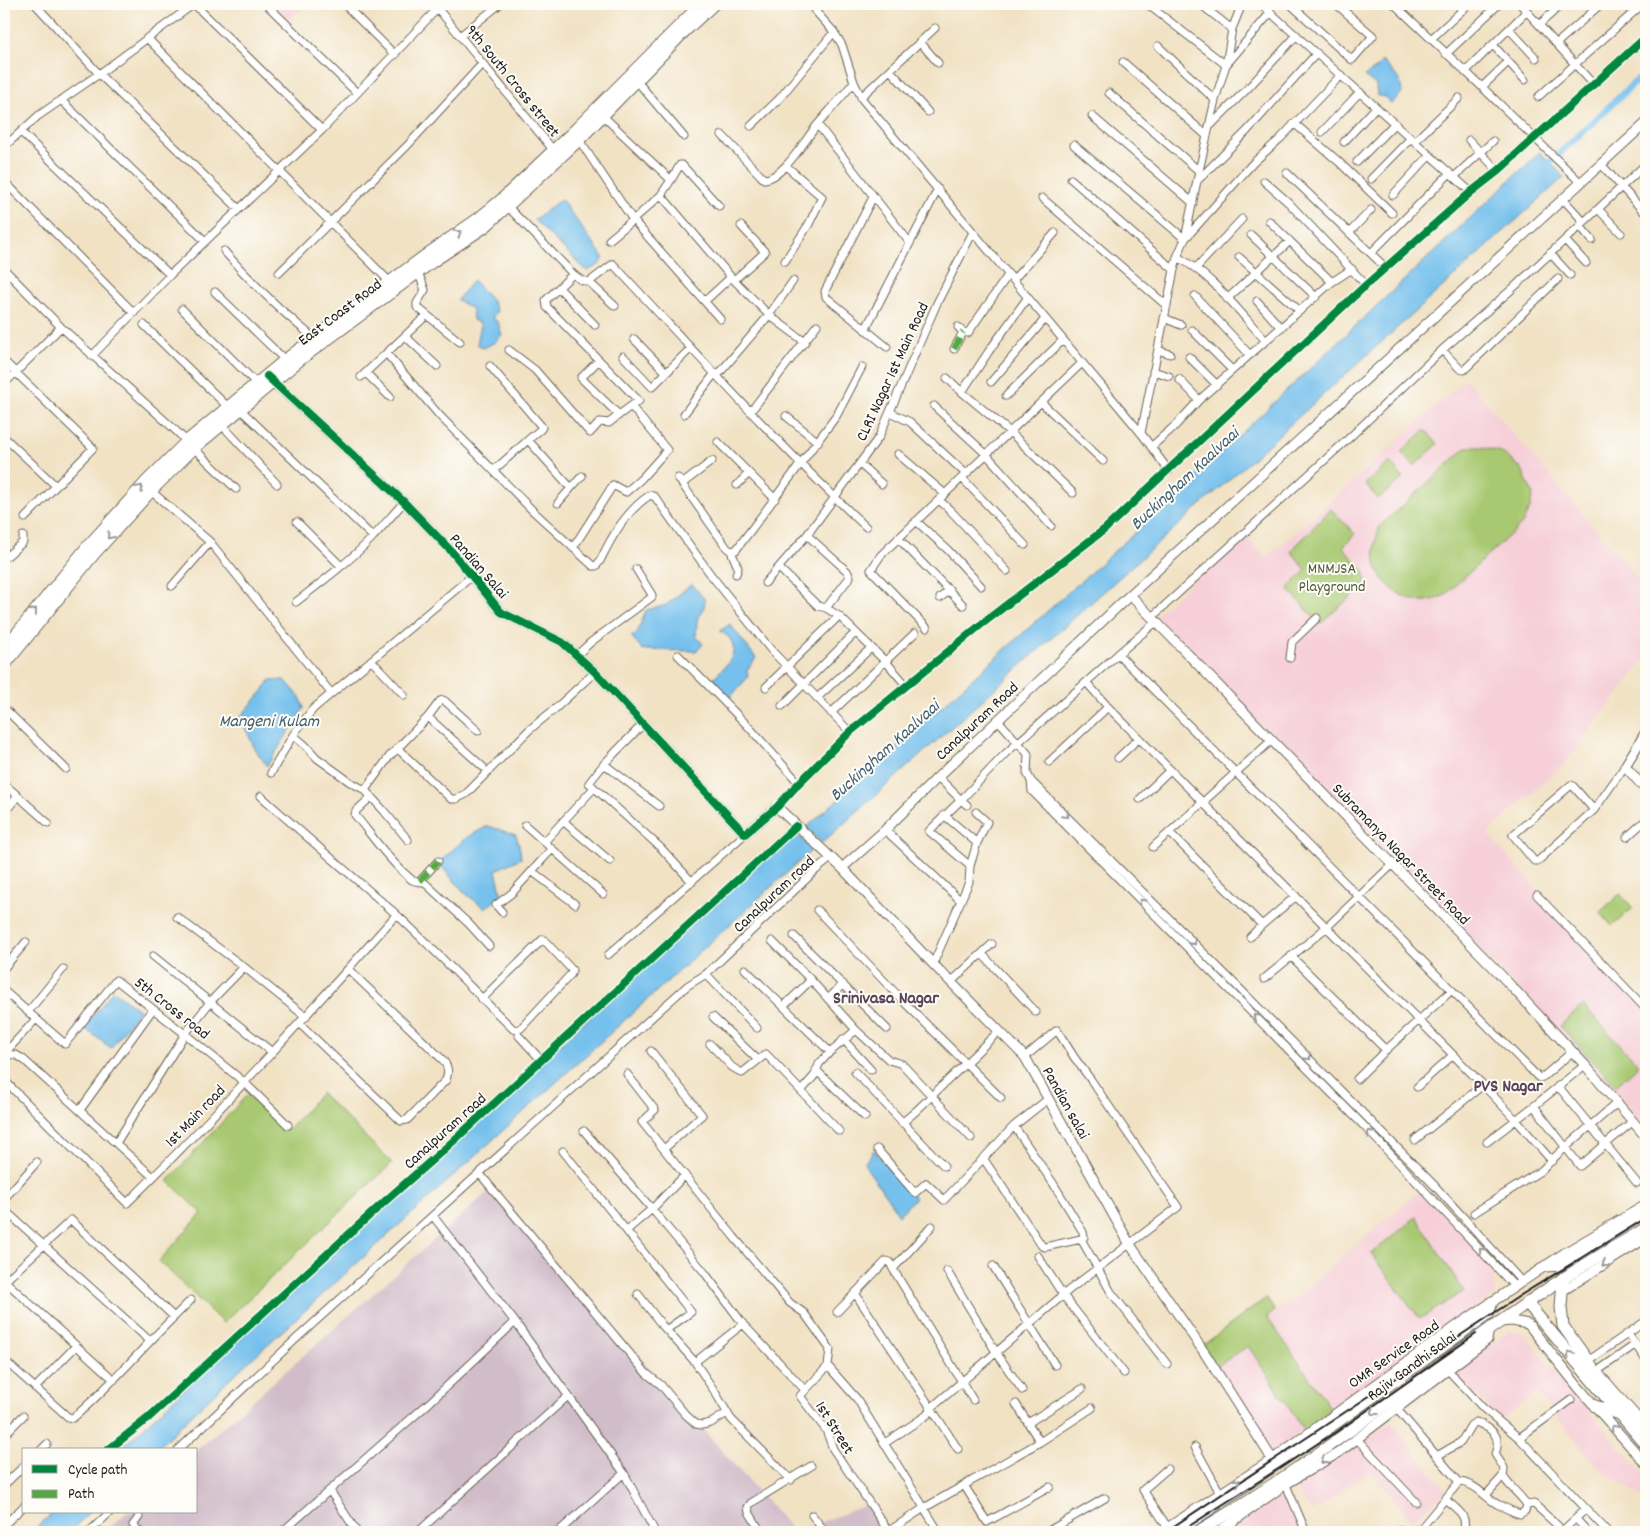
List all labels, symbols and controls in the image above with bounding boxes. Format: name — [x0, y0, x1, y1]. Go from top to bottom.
street label: 9th South Cross street — [459, 20, 565, 143]
one-way arrow — [452, 230, 461, 239]
street label: East Coast Road — [294, 274, 387, 352]
street label: CLRI Nagar 1st Main Road — [851, 299, 936, 445]
water label: Buckingham Kaalvaai — [1126, 421, 1248, 537]
one-way arrow — [135, 485, 144, 494]
street label: Pandian Salai — [443, 529, 513, 604]
one-way arrow — [107, 530, 116, 539]
park label: MNMJSA Playground — [1299, 558, 1365, 599]
one-way arrow — [29, 608, 37, 617]
street label: Canalpuram Road — [931, 677, 1024, 767]
water label: Buckingham Kaalvaai — [825, 694, 948, 808]
water label: Mangeni Kulam — [219, 710, 320, 735]
street label: Subramanya Nagar Street Road — [1326, 778, 1474, 931]
one-way arrow — [1060, 809, 1069, 818]
street label: Canalpuram road — [729, 851, 821, 939]
one-way arrow — [1138, 899, 1147, 908]
one-way arrow — [1187, 936, 1196, 945]
street label: 5th Cross road — [129, 972, 214, 1046]
district label: Srinivasa Nagar — [833, 987, 939, 1012]
one-way arrow — [1253, 1014, 1262, 1023]
one-way arrow — [1302, 1051, 1311, 1060]
street label: Pandian salai — [1035, 1063, 1094, 1144]
district label: PVS Nagar — [1473, 1075, 1543, 1100]
street label: 1st Main road — [160, 1080, 231, 1153]
street label: Canalpuram road — [399, 1088, 492, 1175]
one-way arrow — [1367, 1130, 1376, 1139]
one-way arrow — [1479, 1248, 1488, 1257]
one-way arrow — [1602, 1258, 1611, 1267]
street label: OMR Service Road — [1344, 1315, 1445, 1395]
street label: Rajiv Gandhi Salai — [1363, 1327, 1462, 1407]
one-way arrow — [1566, 1351, 1575, 1360]
street label: 1st Street — [809, 1397, 859, 1459]
one-way arrow — [1370, 1406, 1380, 1415]
one-way arrow — [1611, 1424, 1620, 1433]
legend — [22, 1448, 198, 1514]
one-way arrow — [1320, 1455, 1329, 1465]
text: Cycle path — [68, 1460, 128, 1482]
one-way arrow — [1232, 1479, 1241, 1488]
text: Path — [68, 1484, 94, 1506]

